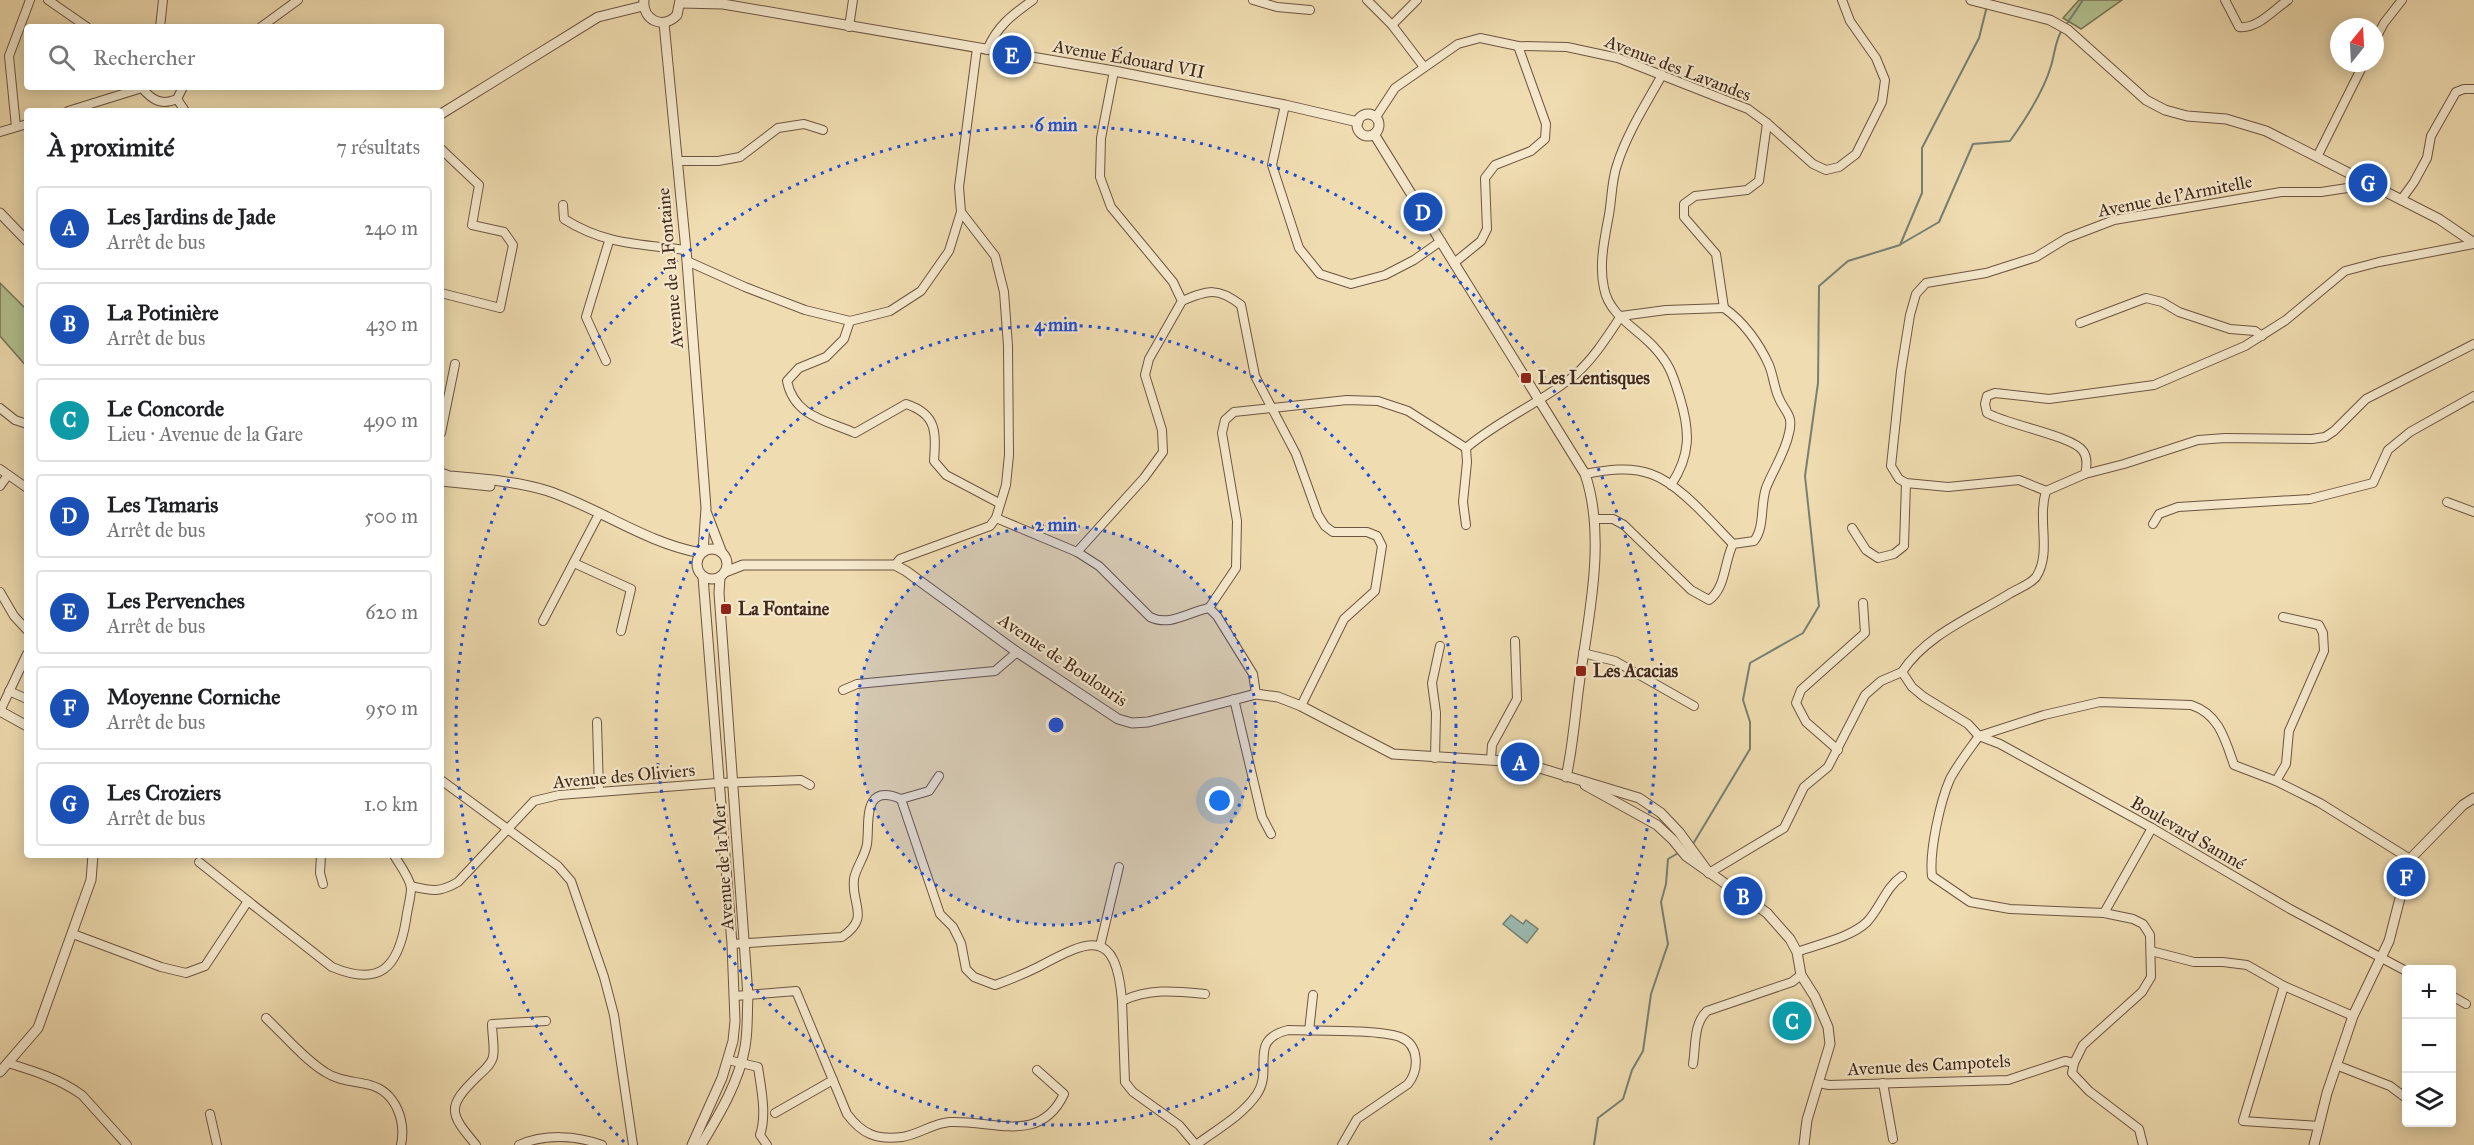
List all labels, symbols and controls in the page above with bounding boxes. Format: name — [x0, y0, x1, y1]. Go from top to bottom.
north arrow — [2330, 18, 2384, 72]
search box — [24, 24, 444, 90]
street label: Avenue des Lavandes — [1601, 30, 1754, 106]
pin: E — [992, 32, 1032, 78]
street label: Avenue Édouard VII — [1050, 33, 1207, 83]
icon: search — [45, 41, 78, 74]
text: Rechercher — [93, 44, 195, 71]
text: 6 min — [1035, 114, 1078, 136]
text: À proximité — [48, 131, 174, 163]
text: 7 résultats — [336, 135, 420, 159]
pin: G — [2348, 160, 2388, 206]
street label: Avenue de l'Armitelle — [2095, 170, 2254, 222]
street label: Avenue de la Fontaine — [652, 187, 688, 350]
pin: D — [1404, 190, 1442, 234]
text: Les Jardins de Jade — [107, 203, 276, 230]
text: A — [63, 216, 76, 240]
text: 240 m — [364, 216, 418, 240]
text: Arrêt de bus — [107, 230, 205, 254]
text: La Potinière — [107, 299, 219, 326]
text: B — [63, 312, 76, 336]
text: 430 m — [366, 312, 418, 336]
text: 4 min — [1034, 314, 1078, 337]
text: Arrêt de bus — [107, 326, 205, 350]
place label: Les Lentisques — [1538, 367, 1650, 390]
marker: Les Lentisques — [1519, 371, 1533, 385]
text: Le Concorde — [107, 395, 224, 422]
text: C — [63, 408, 76, 432]
text: 490 m — [363, 408, 418, 432]
text: Lieu · Avenue de la Gare — [107, 422, 303, 446]
text: Les Tamaris — [107, 491, 218, 518]
text: D — [62, 504, 77, 528]
text: 500 m — [364, 504, 418, 528]
text: 2 min — [1035, 514, 1078, 536]
text: Arrêt de bus — [107, 518, 205, 542]
text: Les Pervenches — [107, 587, 245, 614]
place label: La Fontaine — [738, 598, 830, 620]
text: E — [62, 600, 77, 624]
text: 620 m — [365, 600, 418, 624]
marker: La Fontaine — [719, 602, 733, 616]
street label: Avenue de Boulouris — [993, 608, 1132, 711]
text: Arrêt de bus — [107, 614, 205, 638]
place label: Les Acacias — [1593, 660, 1679, 682]
marker: Les Acacias — [1574, 664, 1588, 678]
text: Moyenne Corniche — [107, 683, 280, 710]
text: F — [63, 696, 76, 720]
text: 950 m — [365, 696, 418, 720]
text: Arrêt de bus — [107, 710, 205, 734]
centre of rings — [1046, 715, 1066, 735]
pin: A — [1500, 740, 1540, 784]
street label: Avenue des Oliviers — [551, 759, 696, 793]
text: Les Croziers — [107, 779, 221, 806]
your location — [1205, 786, 1234, 815]
street label: Boulevard Samné — [2127, 791, 2250, 875]
text: G — [62, 792, 77, 816]
text: 1.0 km — [364, 792, 418, 816]
street label: Avenue de la Mer — [708, 802, 738, 932]
text: Arrêt de bus — [107, 806, 205, 830]
pin: F — [2386, 854, 2426, 900]
pin: B — [1724, 874, 1762, 918]
map controls — [2402, 965, 2456, 1127]
button: + — [2402, 965, 2456, 1019]
pin: C — [1772, 998, 1812, 1044]
button: − — [2402, 1019, 2456, 1073]
street label: Avenue des Campotels — [1846, 1050, 2011, 1080]
button: layers — [2402, 1073, 2456, 1127]

